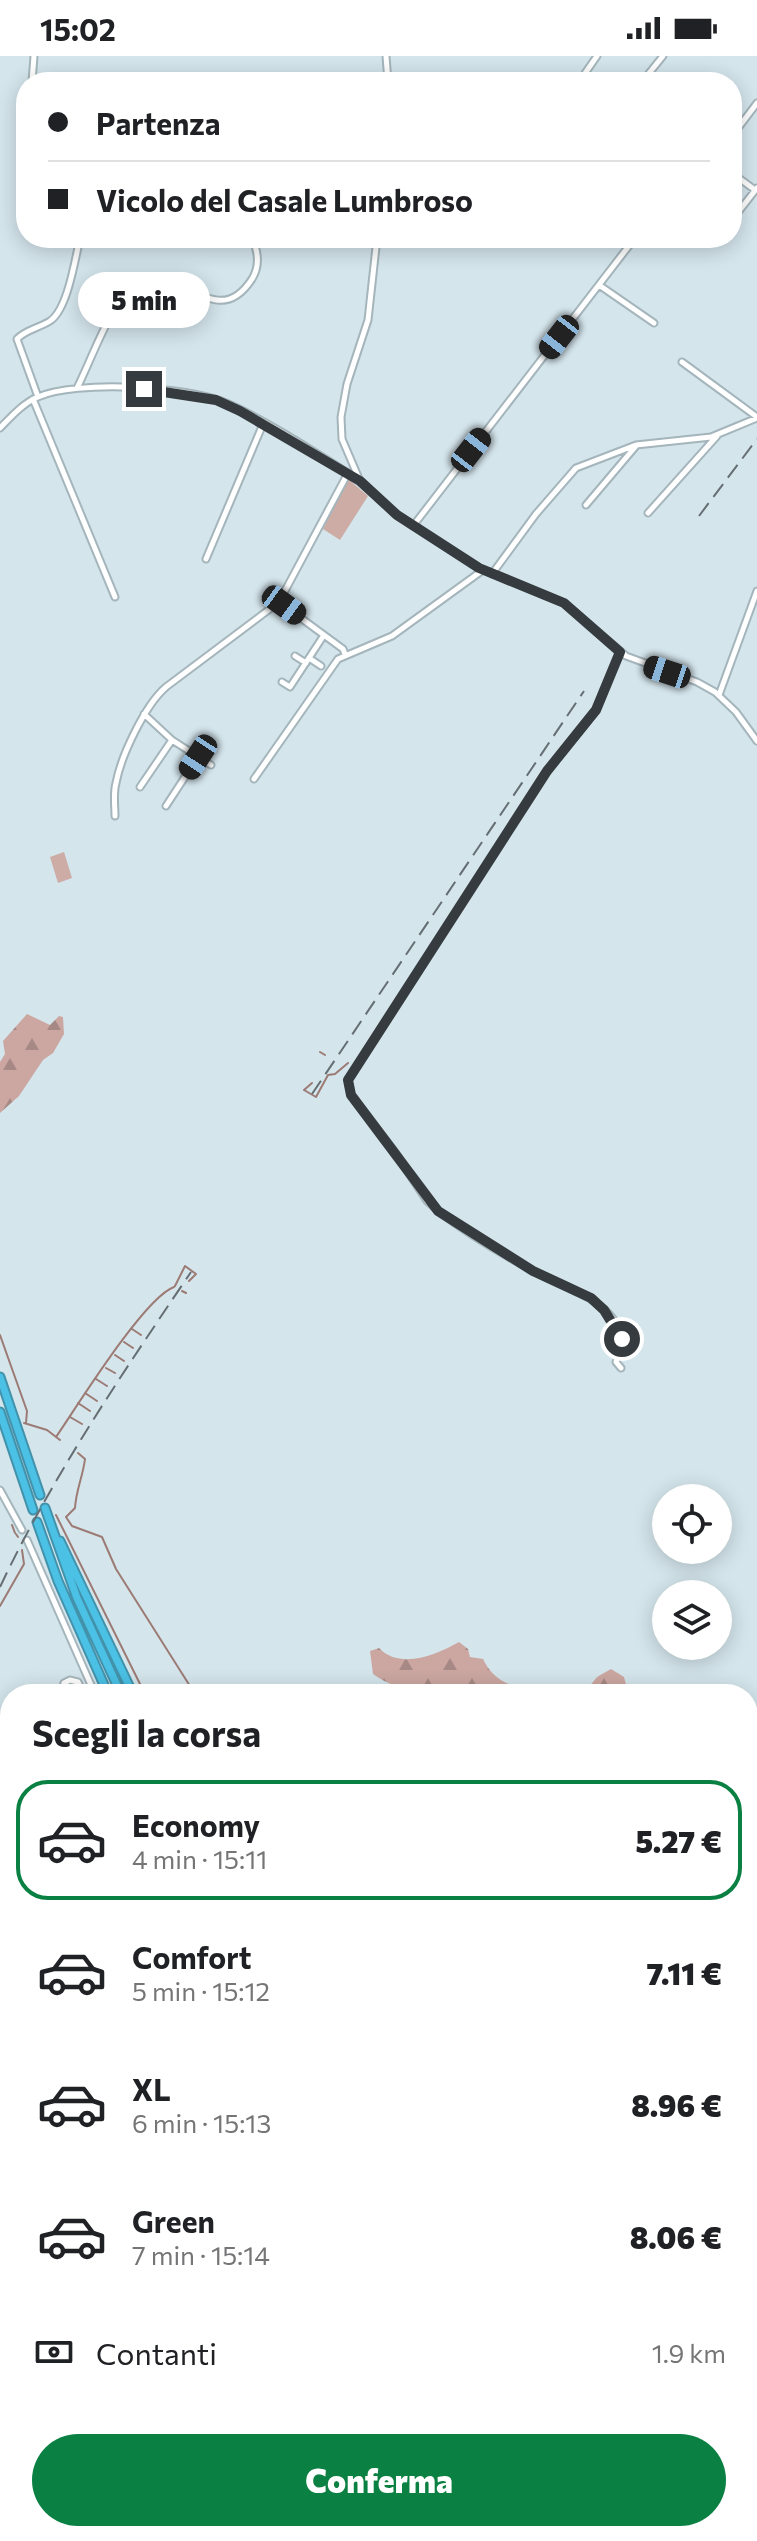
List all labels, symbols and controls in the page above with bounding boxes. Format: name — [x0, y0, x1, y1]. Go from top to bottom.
text: 15:02 — [40, 10, 116, 47]
text: Partenza — [96, 104, 221, 141]
text: Vicolo del Casale Lumbroso — [96, 181, 473, 218]
callout: 5 min — [78, 273, 210, 329]
text: 5 min — [111, 284, 177, 315]
car — [535, 311, 583, 363]
route end — [126, 371, 162, 407]
car — [447, 424, 495, 476]
car — [258, 581, 310, 629]
car — [640, 653, 694, 691]
car — [175, 730, 221, 784]
route start — [604, 1321, 640, 1357]
map controls — [652, 1484, 732, 1660]
button: locate — [652, 1484, 732, 1564]
button: layers — [652, 1580, 732, 1660]
text: Scegli la corsa — [32, 1710, 261, 1754]
icon: car — [36, 1804, 108, 1876]
text: Economy — [132, 1806, 260, 1843]
text: 5.27 € — [636, 1822, 722, 1859]
text: 4 min · 15:11 — [132, 1843, 267, 1874]
icon: car — [36, 1936, 108, 2008]
text: Comfort — [132, 1938, 251, 1975]
text: 7.11 € — [647, 1954, 722, 1991]
text: 5 min · 15:12 — [132, 1975, 270, 2006]
icon: car — [36, 2068, 108, 2140]
text: XL — [132, 2070, 171, 2107]
text: 8.96 € — [631, 2086, 722, 2123]
text: 6 min · 15:13 — [132, 2107, 271, 2138]
icon: car — [36, 2200, 108, 2272]
text: Green — [132, 2202, 215, 2239]
text: 8.06 € — [630, 2218, 722, 2255]
text: 7 min · 15:14 — [132, 2239, 270, 2270]
icon: cash — [32, 2330, 76, 2374]
text: Contanti — [96, 2334, 217, 2371]
text: 1.9 km — [652, 2337, 726, 2368]
button: Conferma — [32, 2434, 726, 2526]

